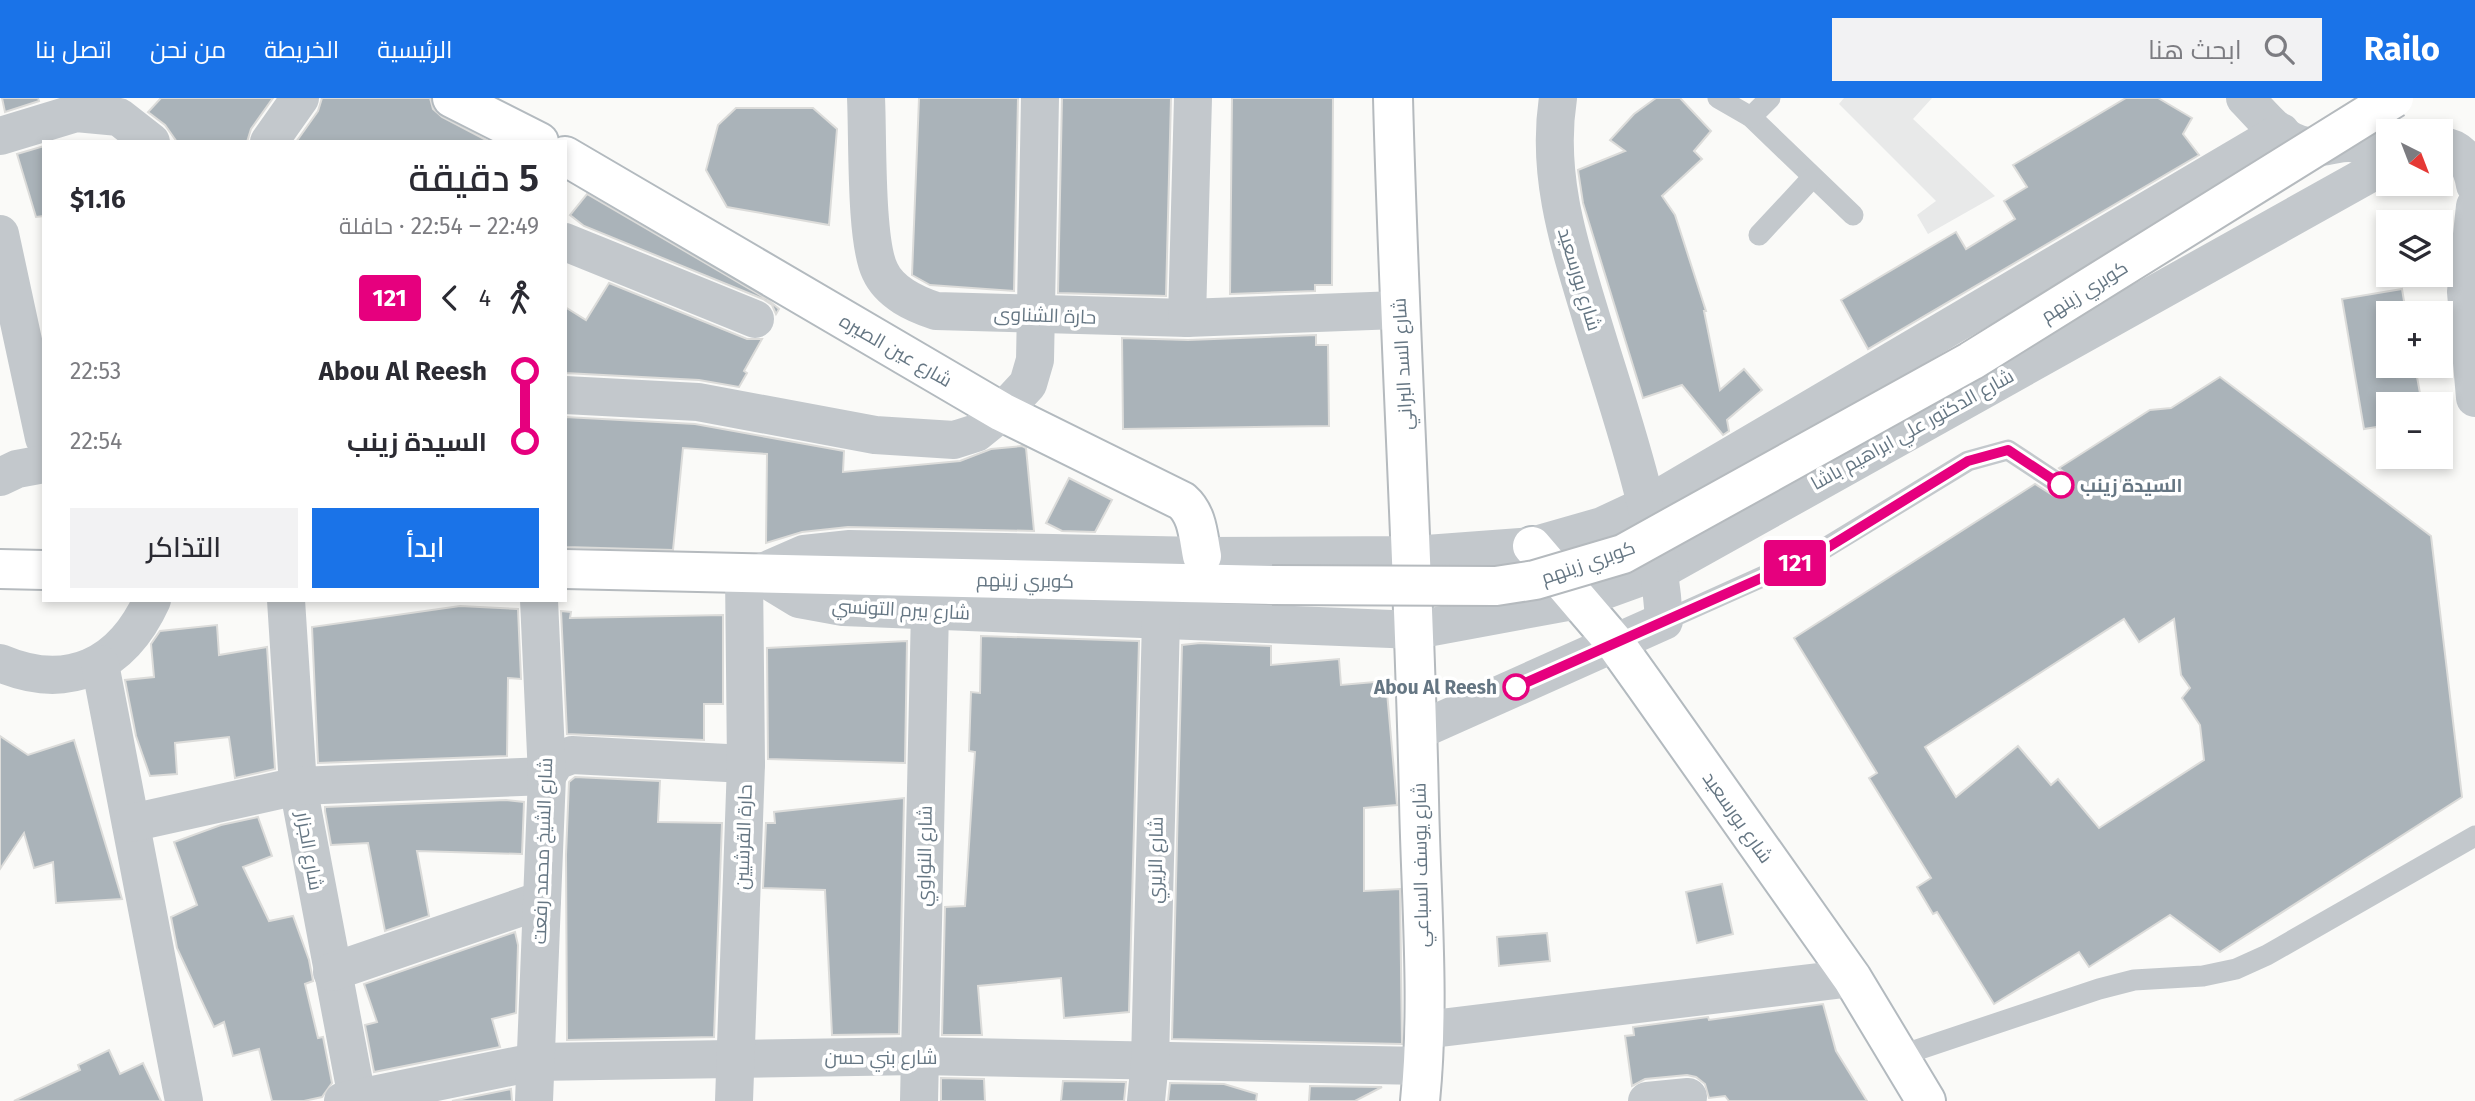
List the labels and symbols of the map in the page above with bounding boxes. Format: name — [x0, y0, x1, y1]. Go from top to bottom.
north arrow — [2376, 119, 2454, 196]
street label: شارع بورسعيد — [1551, 225, 1606, 334]
street label: كوبري زينهم — [2037, 256, 2133, 330]
street label: شارع السد البراني — [1388, 297, 1420, 431]
street label: حارة الشناوى — [993, 302, 1097, 329]
street label: شارع عين الصيره — [834, 309, 956, 394]
street label: شارع الدكتور علي ابراهيم باشا — [1807, 364, 2019, 497]
marker: السيدة زينب — [2048, 472, 2074, 498]
place label: السيدة زينب — [2080, 474, 2182, 498]
street label: كوبري زينهم — [1538, 536, 1639, 592]
line badge: 121 — [1755, 540, 1835, 586]
street label: كوبري زينهم — [976, 568, 1074, 596]
street label: شارع بيرم التونسي — [831, 594, 971, 628]
marker: Abou Al Reesh — [1503, 674, 1529, 700]
place label: Abou Al Reesh — [1373, 676, 1497, 699]
street label: شارع الشيخ محمد رفعت — [528, 757, 559, 945]
street label: شارع بورسعيد — [1696, 767, 1778, 869]
street label: شارع يوسف السباعي — [1408, 782, 1436, 947]
street label: حارة القرشيين — [730, 784, 757, 890]
street label: شارع النواوي — [912, 805, 940, 907]
street label: شارع الجزار — [289, 809, 328, 893]
street label: شارع الزيري — [1143, 816, 1171, 904]
street label: شارع بني حسن — [825, 1046, 937, 1072]

